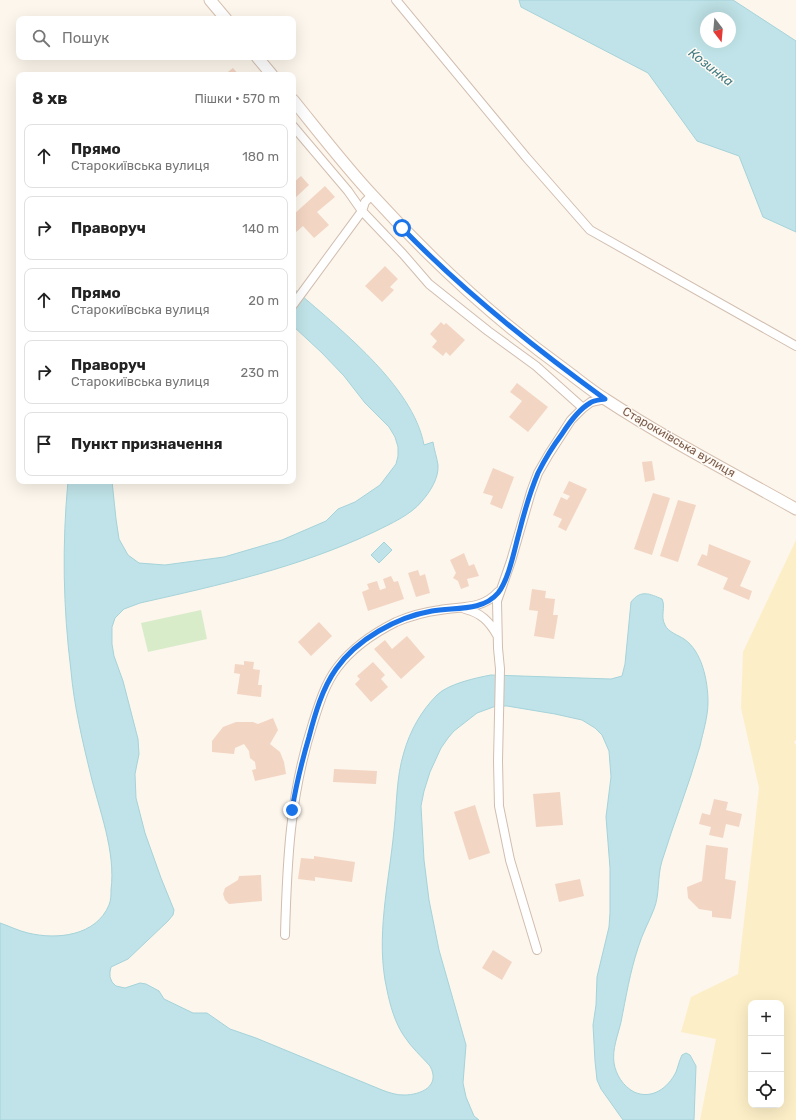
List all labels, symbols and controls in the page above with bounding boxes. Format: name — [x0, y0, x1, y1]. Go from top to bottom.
north arrow — [700, 12, 736, 48]
search box — [16, 16, 296, 60]
icon: search — [30, 27, 52, 49]
text: Пошук — [62, 29, 109, 47]
water label: Козинка — [686, 45, 737, 89]
text: 8 хв — [32, 88, 67, 108]
text: Пішки · 570 m — [194, 91, 280, 106]
text: Прямо — [71, 140, 121, 158]
icon: ahead — [33, 145, 55, 167]
text: 180 m — [242, 149, 279, 164]
text: Старокиївська вулиця — [71, 158, 210, 173]
icon: right — [33, 217, 55, 239]
text: Праворуч — [71, 219, 146, 237]
route start — [393, 219, 411, 237]
text: 140 m — [242, 221, 279, 236]
text: Прямо — [71, 284, 121, 302]
icon: ahead — [33, 289, 55, 311]
text: 20 m — [248, 293, 279, 308]
text: Старокиївська вулиця — [71, 302, 210, 317]
text: Праворуч — [71, 356, 146, 374]
icon: right — [33, 361, 55, 383]
text: 230 m — [241, 365, 279, 380]
text: Старокиївська вулиця — [71, 374, 210, 389]
street label: Старокиївська вулиця — [620, 404, 738, 480]
icon: arrive — [33, 433, 55, 455]
text: Пункт призначення — [71, 435, 223, 453]
route end — [283, 801, 301, 819]
map controls — [748, 1000, 784, 1108]
button: + — [748, 1000, 784, 1036]
button: − — [748, 1036, 784, 1072]
button: locate — [748, 1072, 784, 1108]

